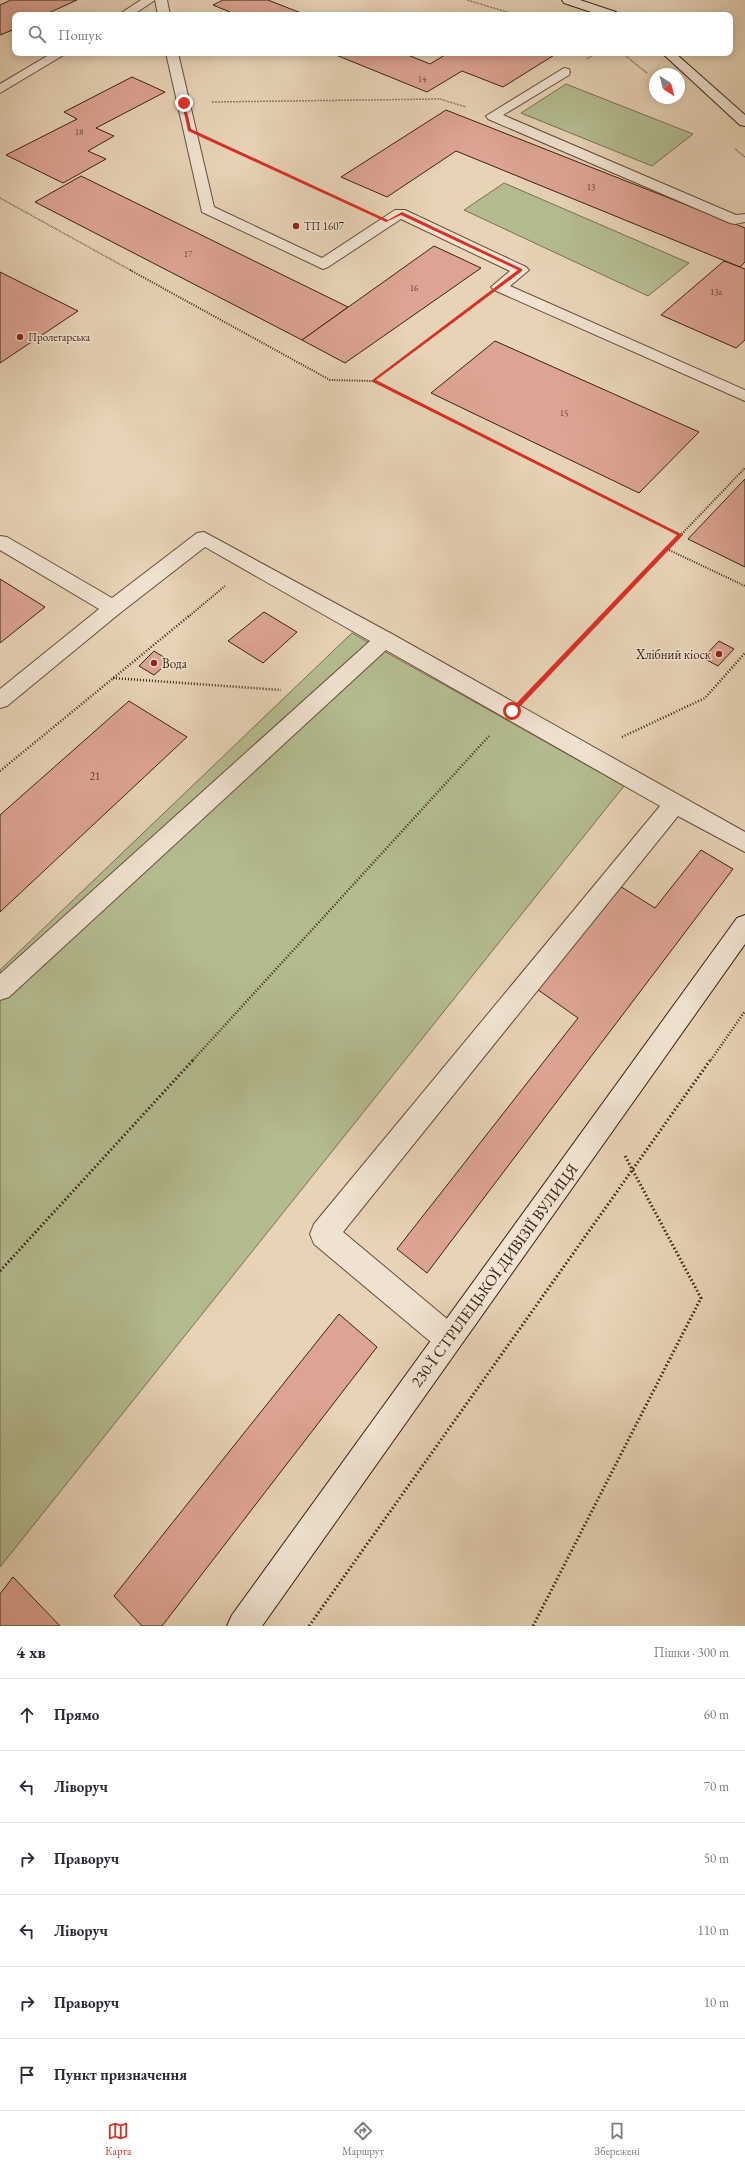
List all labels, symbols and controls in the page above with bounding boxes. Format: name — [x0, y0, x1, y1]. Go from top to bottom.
search box — [12, 12, 733, 56]
icon: search — [26, 23, 48, 45]
text: Пошук — [58, 25, 102, 44]
north arrow — [649, 68, 685, 104]
house number: 14 — [418, 73, 427, 85]
route end — [175, 94, 193, 112]
house number: 18 — [75, 126, 83, 138]
house number: 13 — [587, 181, 595, 193]
place label: ТП 1607 — [304, 219, 345, 233]
marker: ТП 1607 — [291, 221, 301, 231]
house number: 17 — [184, 248, 193, 260]
house number: 16 — [410, 282, 419, 294]
house number: 13а — [710, 286, 723, 298]
place label: Пролетарська — [28, 330, 91, 344]
marker: Пролетарська — [15, 332, 25, 342]
house number: 15 — [560, 407, 568, 419]
place label: Хлібний кіоск — [635, 646, 712, 663]
marker: Хлібний кіоск — [714, 649, 724, 659]
place label: Вода — [162, 655, 188, 672]
marker: Вода — [149, 658, 159, 668]
route start — [503, 702, 521, 720]
house number: 21 — [90, 769, 100, 783]
street label: 230-Ї СТРІЛЕЦЬКОЇ ДИВІЗІЇ ВУЛИЦЯ — [406, 1159, 583, 1391]
text: 4 хв — [16, 1641, 46, 1663]
text: Пішки · 300 m — [654, 1644, 729, 1661]
icon: ahead — [16, 1704, 38, 1726]
text: Прямо — [54, 1705, 99, 1724]
text: 60 m — [704, 1706, 729, 1723]
icon: left — [16, 1776, 38, 1798]
text: Ліворуч — [54, 1777, 108, 1796]
text: 70 m — [704, 1778, 729, 1795]
icon: right — [16, 1848, 38, 1870]
text: Праворуч — [54, 1849, 119, 1868]
text: 50 m — [704, 1850, 729, 1867]
icon: left — [16, 1920, 38, 1942]
text: Ліворуч — [54, 1921, 108, 1940]
text: 110 m — [698, 1922, 729, 1939]
icon: right — [16, 1992, 38, 2014]
text: Праворуч — [54, 1993, 119, 2012]
text: 10 m — [704, 1994, 729, 2011]
icon: arrive — [16, 2064, 38, 2086]
text: Пункт призначення — [54, 2065, 187, 2084]
tab: Карта — [105, 2120, 132, 2158]
tab: Маршрут — [342, 2120, 384, 2158]
tab: Збережені — [595, 2120, 640, 2158]

